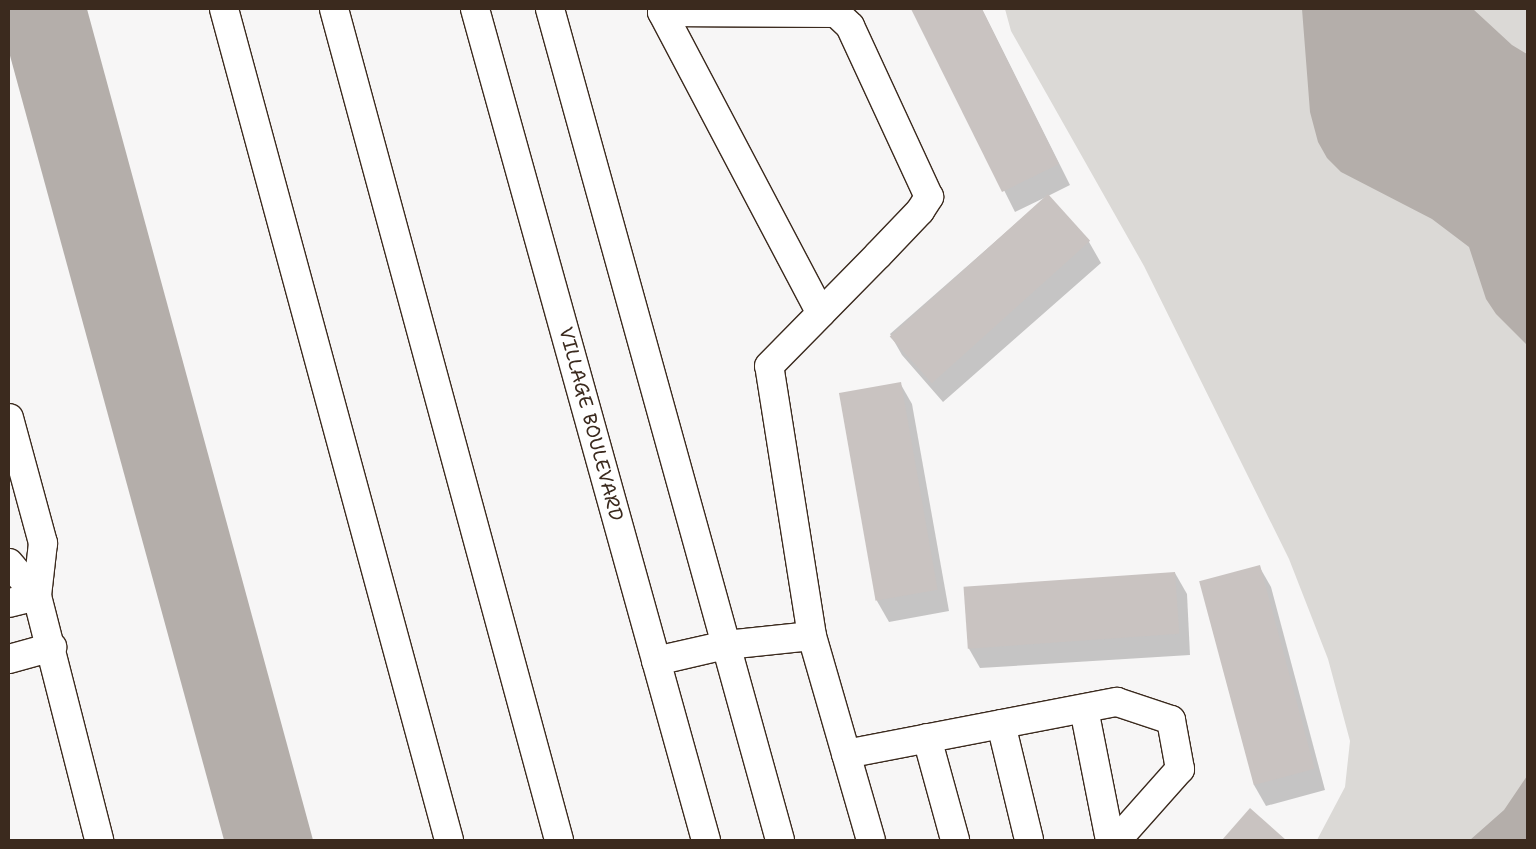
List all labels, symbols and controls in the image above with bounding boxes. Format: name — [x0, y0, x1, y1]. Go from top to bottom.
street label: VILLAGE BOULEVARD — [554, 325, 628, 523]

